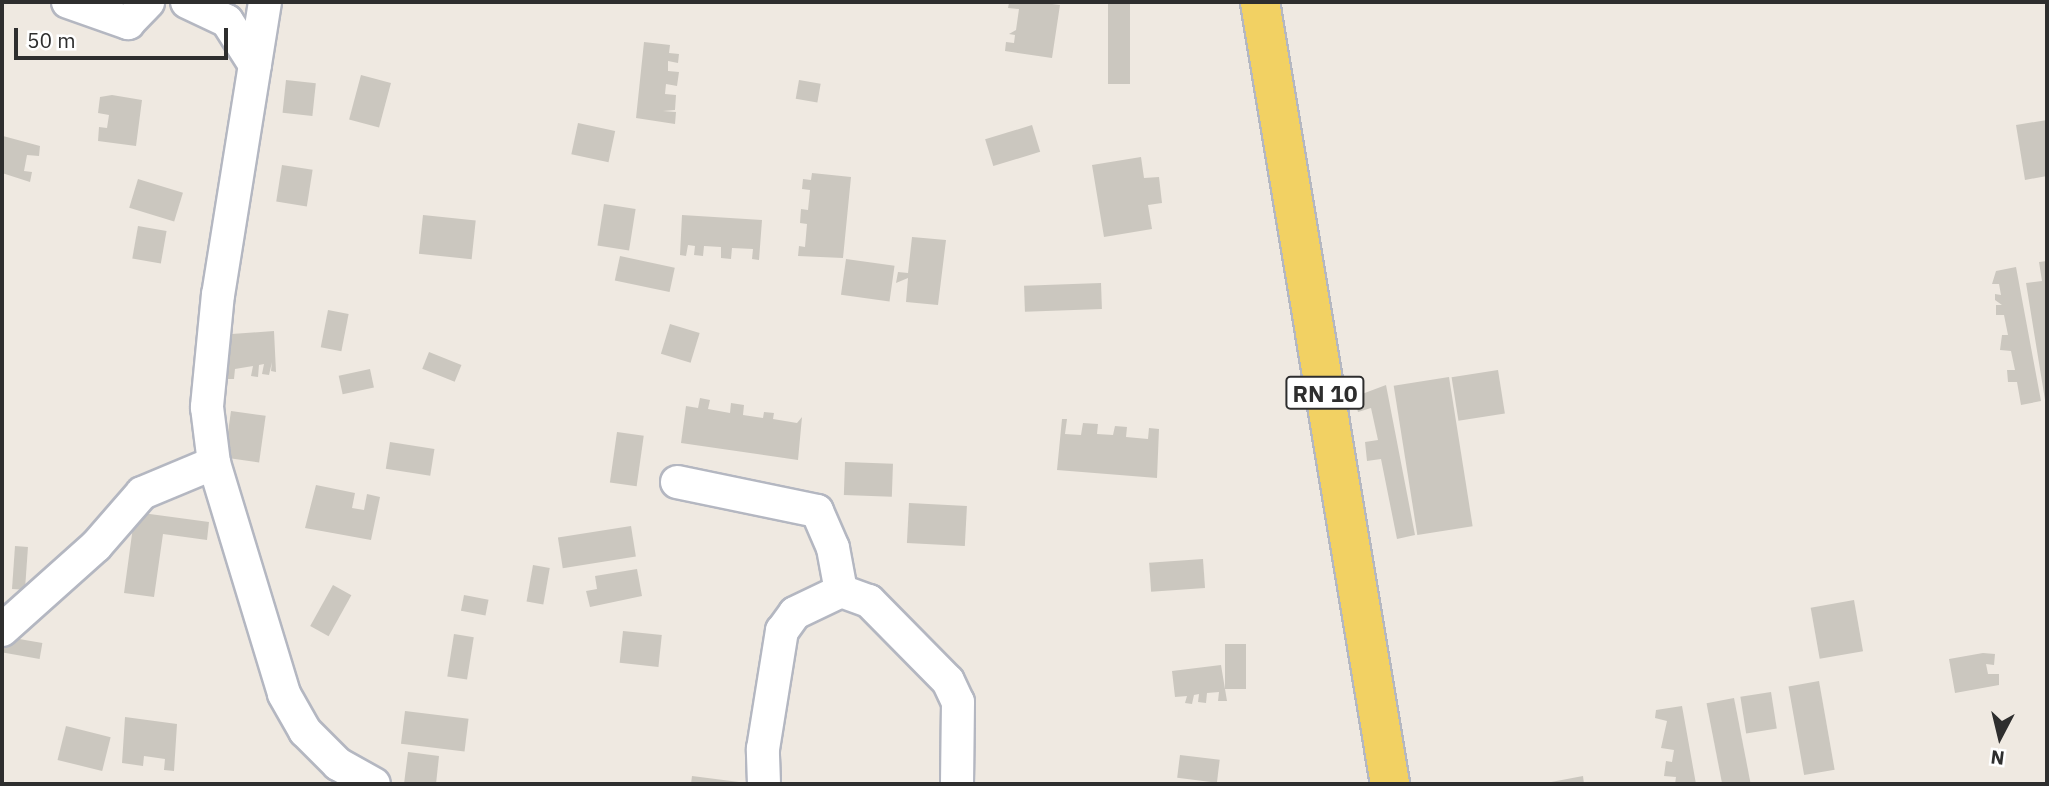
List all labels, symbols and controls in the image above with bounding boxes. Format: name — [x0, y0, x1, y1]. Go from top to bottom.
scale bar — [18, 14, 231, 58]
text: 50 m — [27, 26, 76, 54]
road number: RN 10 — [1285, 374, 1365, 412]
north arrow — [1965, 702, 2035, 772]
text: N — [1989, 745, 2006, 771]

